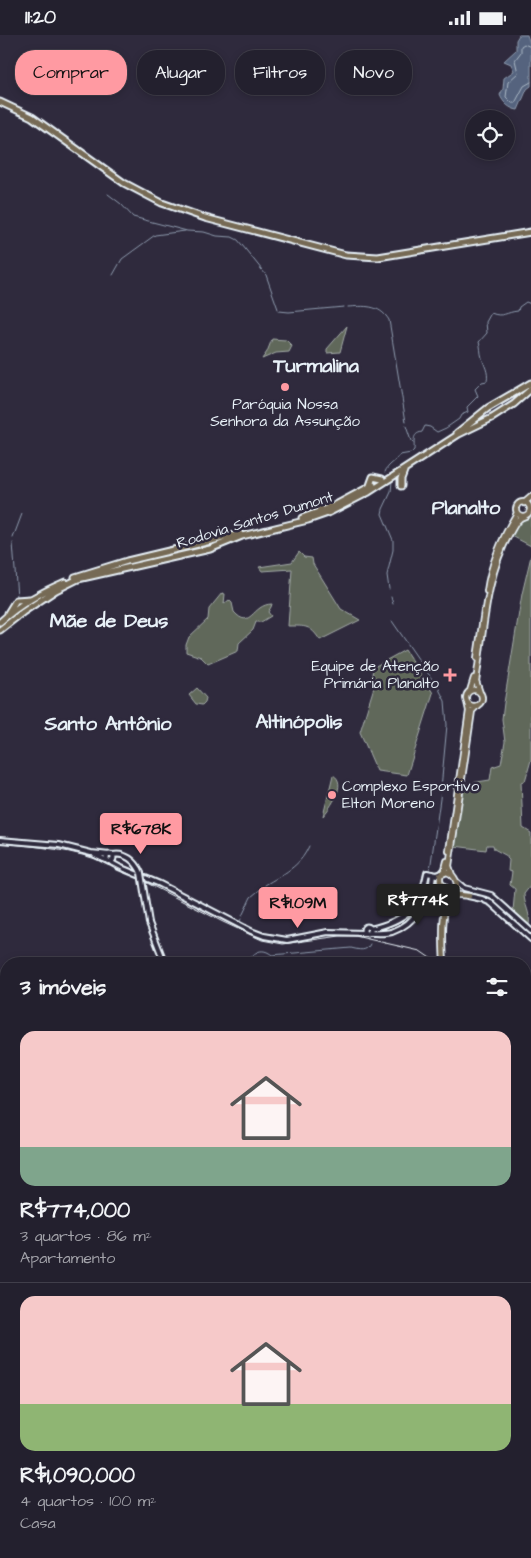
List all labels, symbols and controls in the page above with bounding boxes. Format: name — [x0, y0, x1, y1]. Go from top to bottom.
text: 11:20 — [25, 4, 56, 31]
chip: Comprar — [15, 50, 127, 95]
chip: Alugar — [137, 50, 225, 95]
chip: Filtros — [235, 50, 325, 95]
chip: Novo — [335, 50, 412, 95]
map controls — [465, 110, 515, 160]
button: locate — [465, 110, 515, 160]
district label: Turmalina — [272, 352, 360, 380]
marker: Paróquia Nossa Senhora da Assunção — [279, 381, 291, 393]
place label: Paróquia Nossa Senhora da Assunção — [210, 394, 360, 432]
street label: Rodovia Santos Dumont — [174, 486, 336, 554]
district label: Planalto — [432, 494, 501, 522]
district label: Mãe de Deus — [50, 607, 168, 635]
place label: Equipe de Atenção Primária Planalto — [311, 656, 440, 694]
marker: Equipe de Atenção Primária Planalto — [443, 668, 457, 682]
district label: Altinópolis — [256, 708, 342, 736]
district label: Santo Antônio — [44, 710, 172, 738]
place label: Complexo Esportivo Elton Moreno — [342, 776, 480, 814]
marker: Complexo Esportivo Elton Moreno — [326, 789, 338, 801]
pin: R$678K — [100, 813, 182, 855]
text: R$678K — [111, 818, 171, 840]
pin: R$774K — [377, 883, 459, 926]
pin: R$1.09M — [252, 887, 344, 929]
text: R$774K — [388, 889, 448, 911]
text: R$1.09M — [269, 892, 327, 914]
text: 3 imóveis — [20, 973, 106, 1002]
icon: filters — [483, 973, 511, 1001]
icon: home — [221, 1063, 311, 1153]
text: R$774,000 — [20, 1196, 130, 1225]
text: 3 quartos · 86 m² — [20, 1225, 152, 1247]
text: Apartamento — [20, 1247, 115, 1269]
icon: home — [221, 1329, 311, 1419]
text: R$1,090,000 — [20, 1461, 135, 1490]
text: 4 quartos · 100 m² — [20, 1490, 156, 1512]
text: Casa — [20, 1512, 56, 1534]

